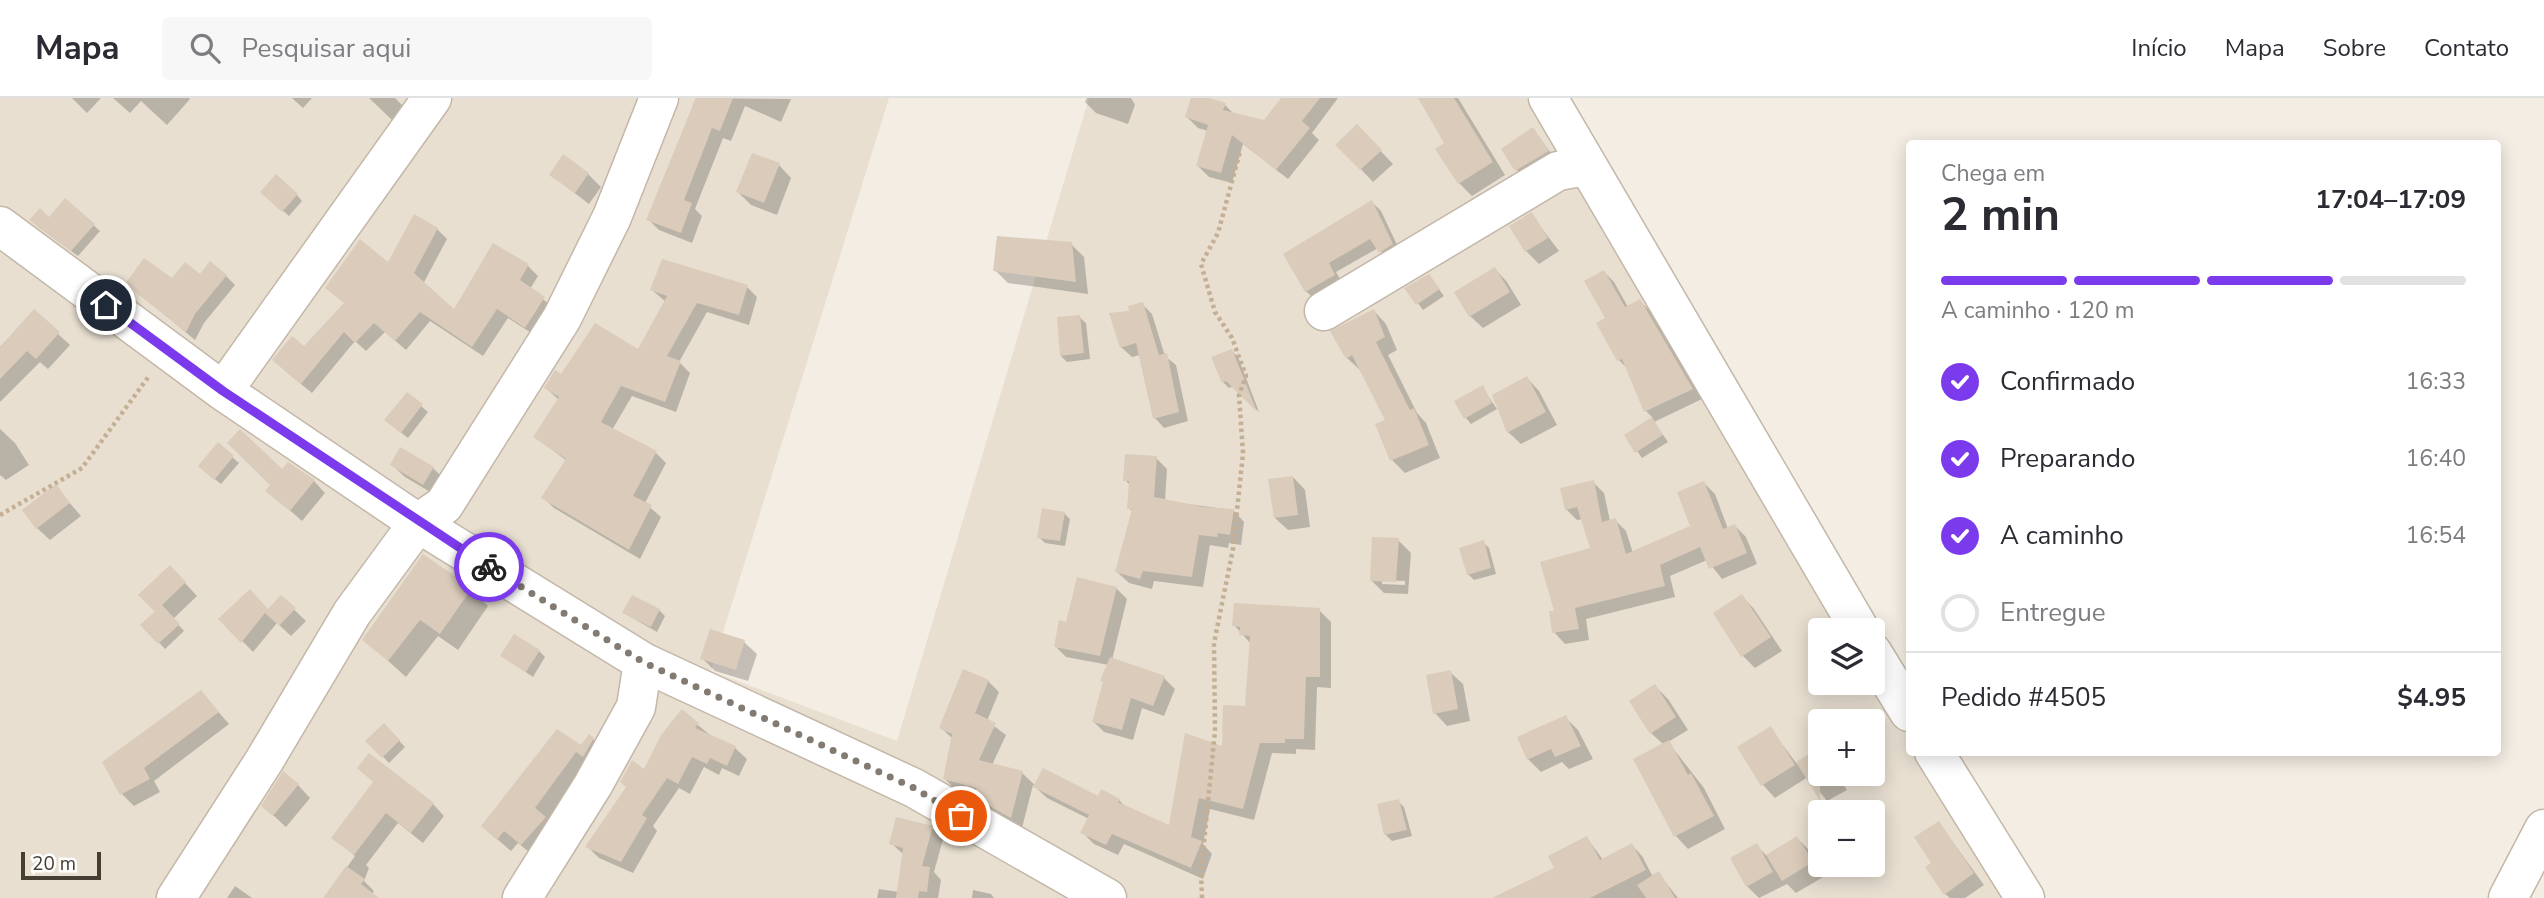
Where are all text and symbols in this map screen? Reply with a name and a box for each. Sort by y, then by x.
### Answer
search box [162,17,652,80]
text: Mapa [35,26,120,71]
icon: search [186,29,224,67]
text: Pesquisar aqui [242,31,411,66]
text: Início [2131,32,2187,64]
text: Mapa [2225,32,2285,64]
text: Sobre [2323,32,2386,64]
text: Contato [2424,32,2509,64]
text: Chega em [1941,158,2045,189]
text: 17:04–17:09 [2315,182,2466,217]
text: 2 min [1941,183,2060,246]
pin [76,275,136,335]
icon: home [87,286,125,324]
text: A caminho · 120 m [1941,295,2134,326]
icon: check [1941,363,1979,401]
text: Confirmado [2000,364,2135,399]
text: 16:33 [2406,366,2466,397]
icon: check [1941,440,1979,478]
text: Preparando [2000,441,2135,476]
text: 16:40 [2406,443,2466,474]
icon: check [1941,517,1979,555]
text: A caminho [2000,518,2124,553]
text: 16:54 [2406,520,2466,551]
courier [454,532,524,602]
icon: bike [470,548,508,586]
text: Entregue [2000,595,2106,630]
map controls [1808,618,1885,877]
button: layers [1808,618,1885,695]
text: Pedido #4505 [1941,680,2106,715]
text: $4.95 [2397,680,2466,715]
button: + [1808,709,1885,786]
pin [931,786,991,846]
icon: bag [942,797,980,835]
button: − [1808,800,1885,877]
scale bar [21,849,102,881]
text: 20 m [32,851,76,877]

